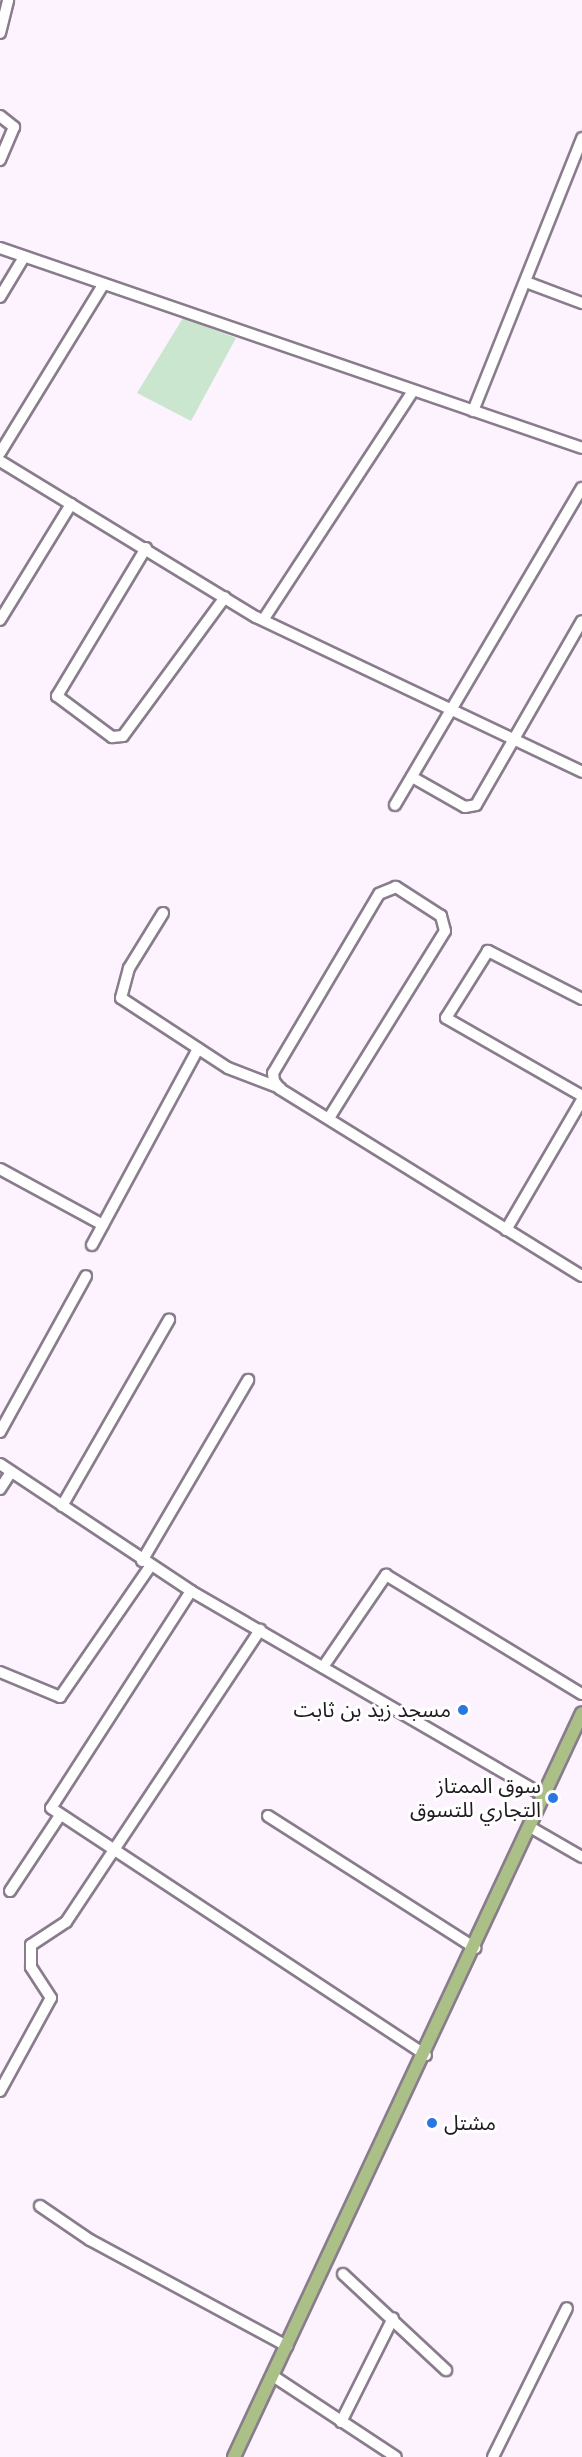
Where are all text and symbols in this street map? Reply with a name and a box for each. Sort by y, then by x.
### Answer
place label: مسجد زيد بن ثابت [294,1697,451,1723]
marker: مسجد زيد بن ثابت [456,1703,470,1717]
place label: سوق الممتاز التجاري للتسوق [410,1773,541,1823]
marker: سوق الممتاز التجاري للتسوق [546,1791,560,1805]
place label: مشتل [444,2110,496,2136]
marker: مشتل [425,2116,439,2130]

